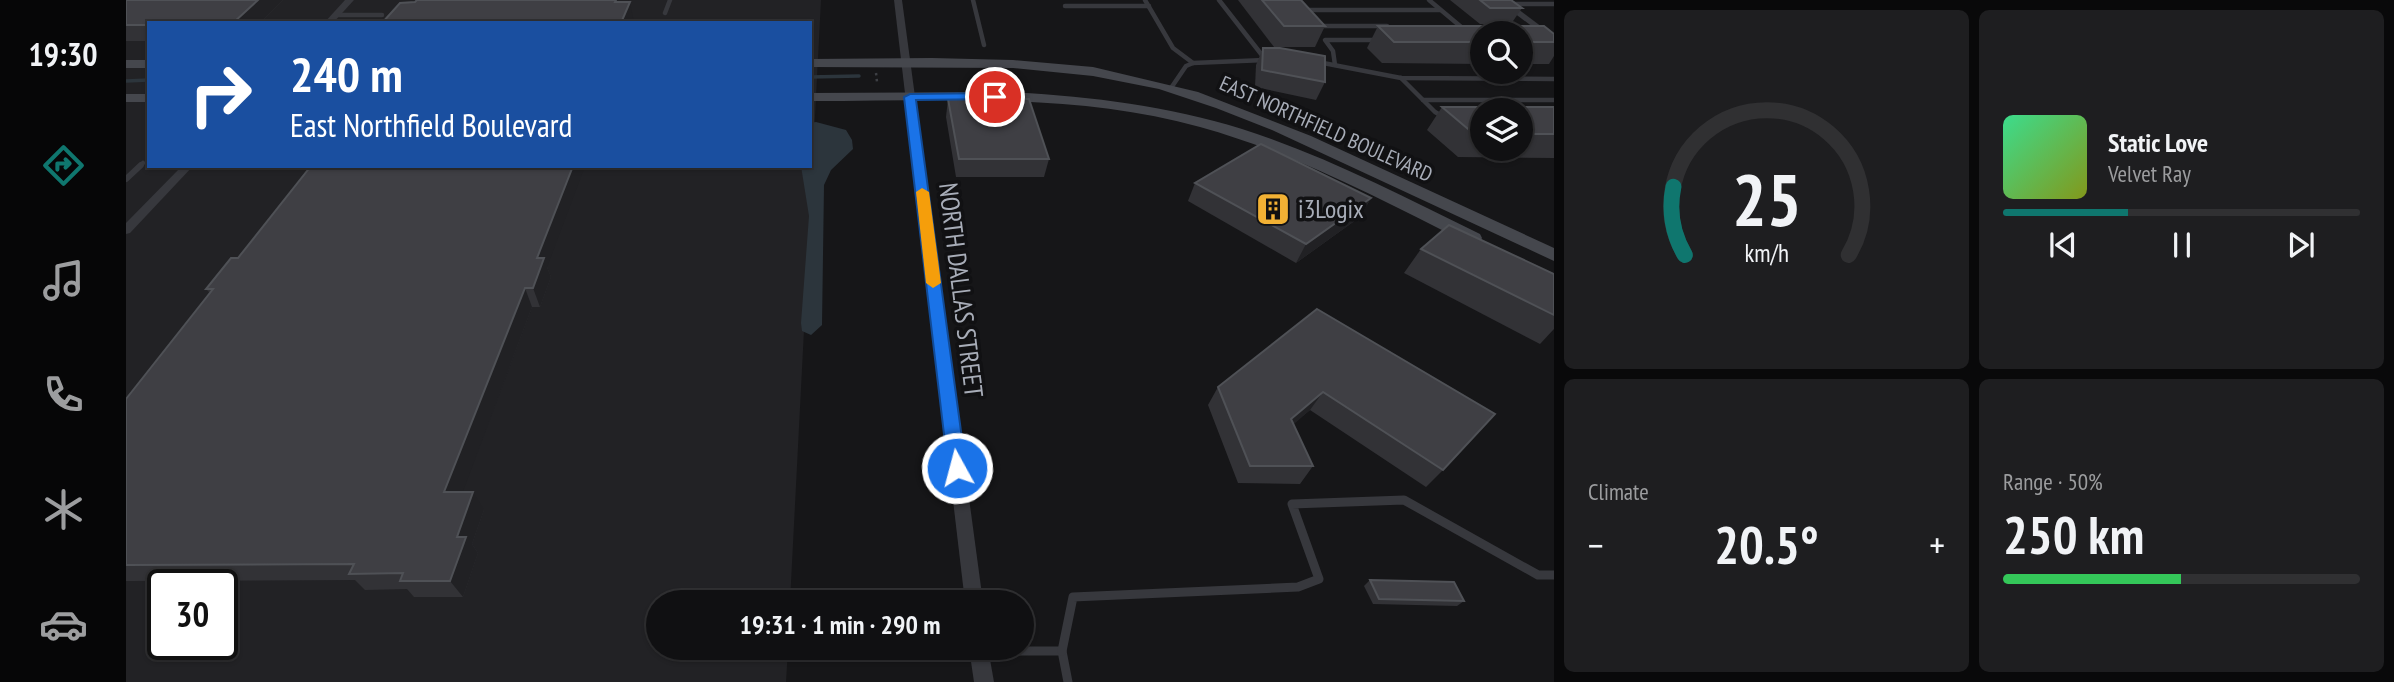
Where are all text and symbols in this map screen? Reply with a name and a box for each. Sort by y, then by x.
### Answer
map controls [1470,21,1533,161]
button: search [1470,21,1533,84]
text: 19:30 [28,33,98,75]
text: 240 m [290,42,403,106]
icon: right [175,49,266,140]
pin [965,67,1025,127]
street label: EAST NORTHFIELD BOULEVARD [1215,69,1437,188]
icon: arrive [976,78,1014,116]
button: layers [1470,98,1533,161]
text: East Northfield Boulevard [290,104,572,146]
text: Static Love [2108,126,2208,159]
icon: directions [39,141,88,190]
text: 25 [1732,152,1801,246]
text: Velvet Ray [2108,159,2191,188]
street label: NORTH DALLAS STREET [932,181,991,399]
building icon: i3Logix [1254,190,1292,228]
place label: i3Logix [1298,192,1364,225]
icon: previous [2044,226,2082,264]
icon: pause [2163,226,2201,264]
icon: next [2282,226,2320,264]
text: km/h [1744,237,1789,269]
icon: music [39,256,88,305]
icon: phone [39,370,88,419]
position arrow [920,431,994,505]
text: Range · 50% [2003,467,2103,496]
text: Climate [1588,477,1649,506]
icon: climate [39,485,88,534]
text: 250 km [2003,501,2144,568]
text: 20.5° [1714,511,1819,578]
text: − [1588,520,1604,569]
text: + [1929,520,1945,569]
speed limit sign: 30 [147,569,238,660]
icon: car [39,600,88,649]
text: 19:31 · 1 min · 290 m [740,608,940,641]

